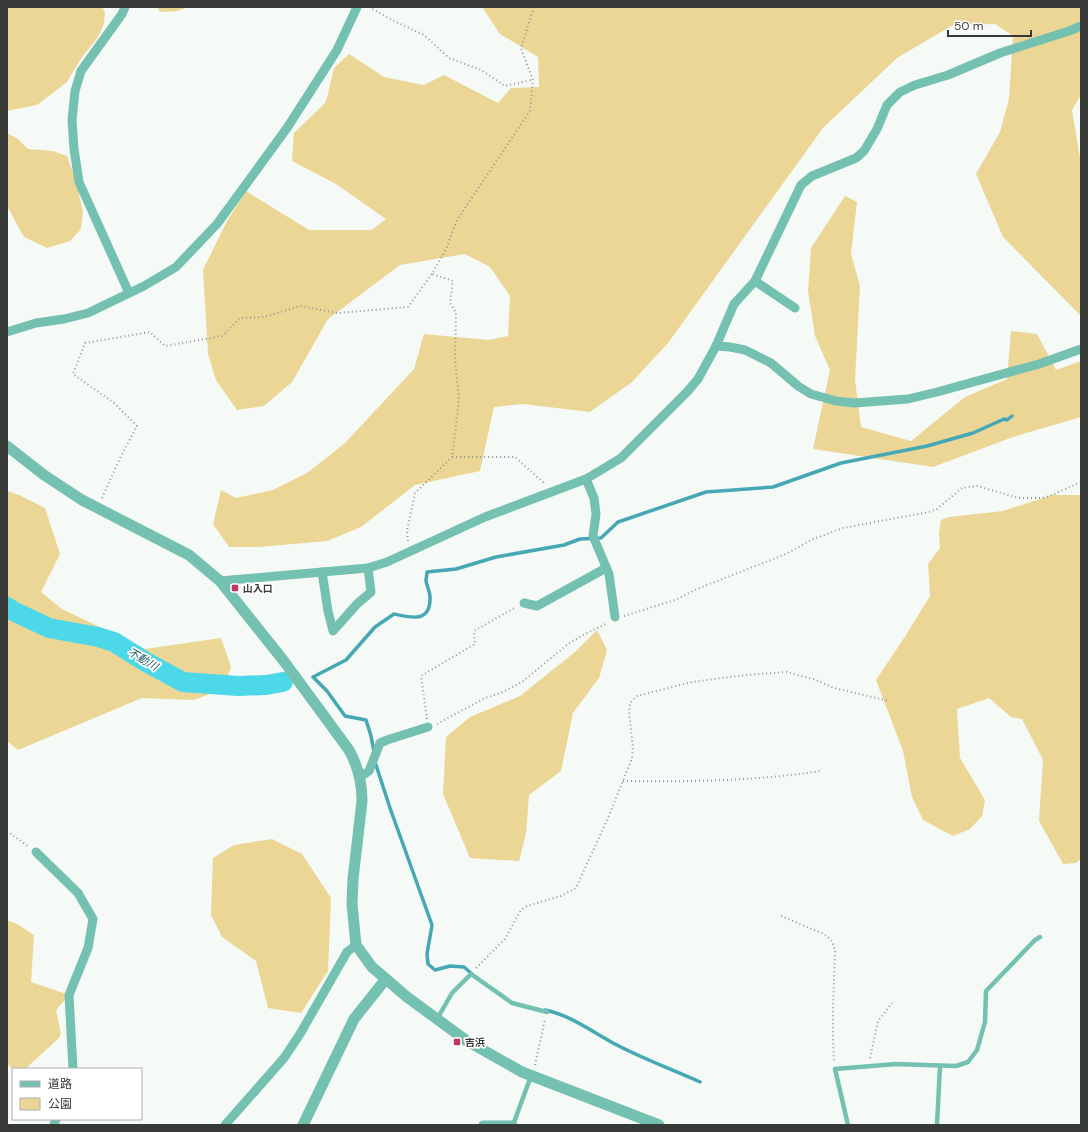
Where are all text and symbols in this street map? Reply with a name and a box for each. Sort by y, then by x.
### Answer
scale bar [948,12,1031,38]
text: 50 m [954,18,983,34]
place label: 山入口 [243,582,273,595]
marker: 山入口 [230,583,240,593]
water label: 不動川 [125,645,162,674]
place label: 吉浜 [465,1036,485,1049]
marker: 吉浜 [452,1037,462,1047]
legend [12,1068,142,1120]
text: 道路 [48,1076,72,1092]
text: 公園 [48,1096,72,1112]

